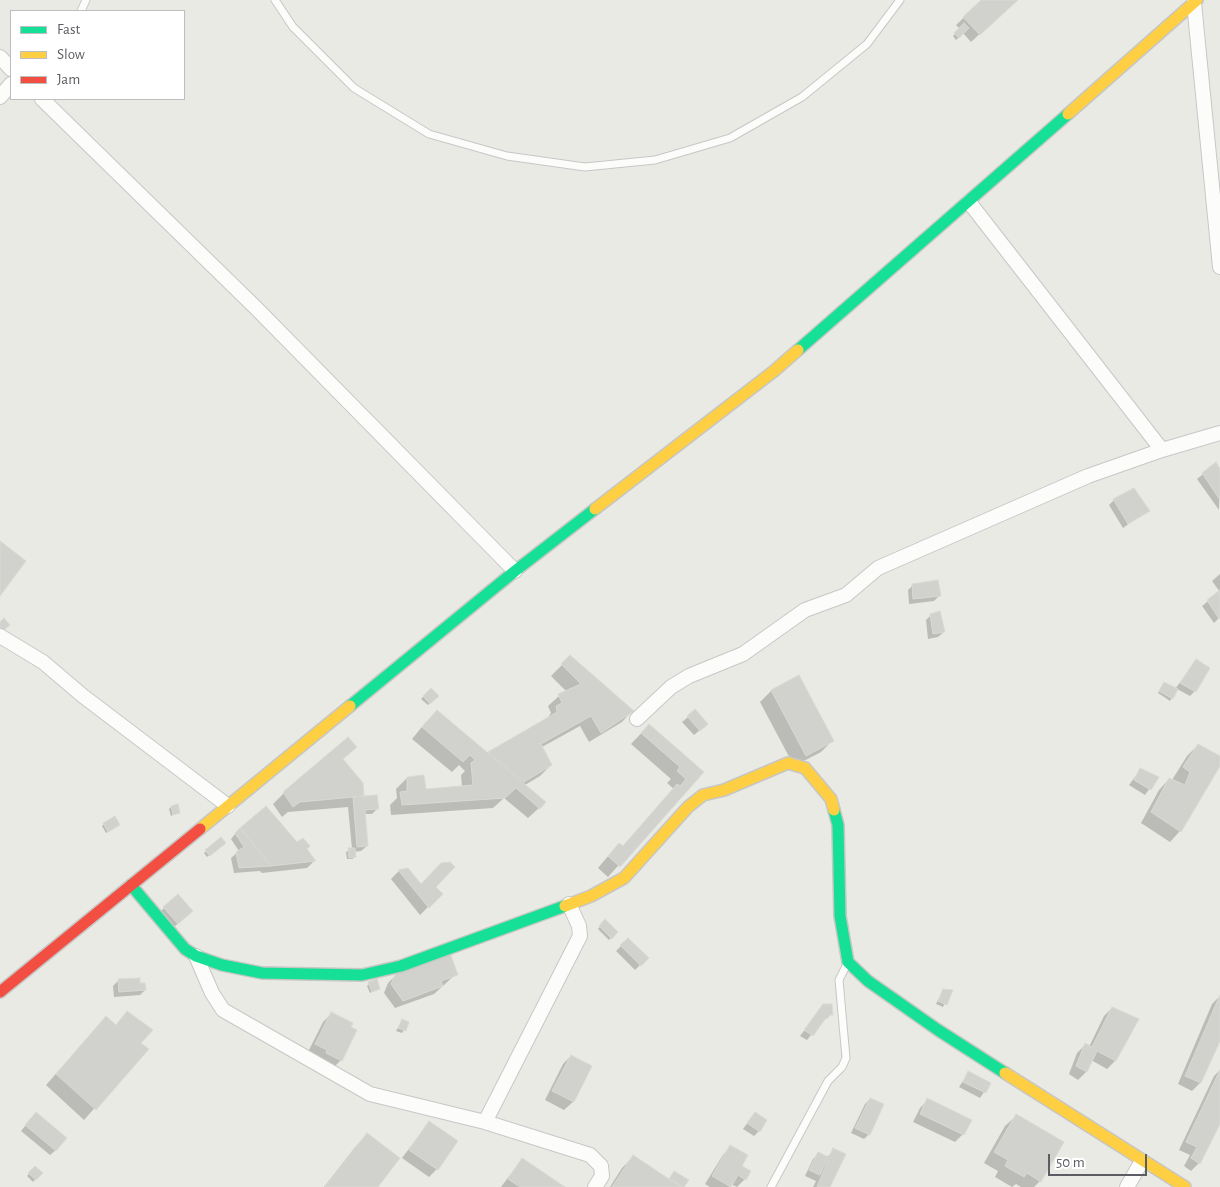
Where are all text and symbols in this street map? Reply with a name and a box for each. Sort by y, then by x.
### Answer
legend [10,10,185,100]
text: Fast [57,22,80,37]
text: Slow [57,47,85,62]
text: Jam [57,72,80,87]
scale bar [1050,1144,1149,1176]
text: 50 m [1056,1155,1085,1170]

